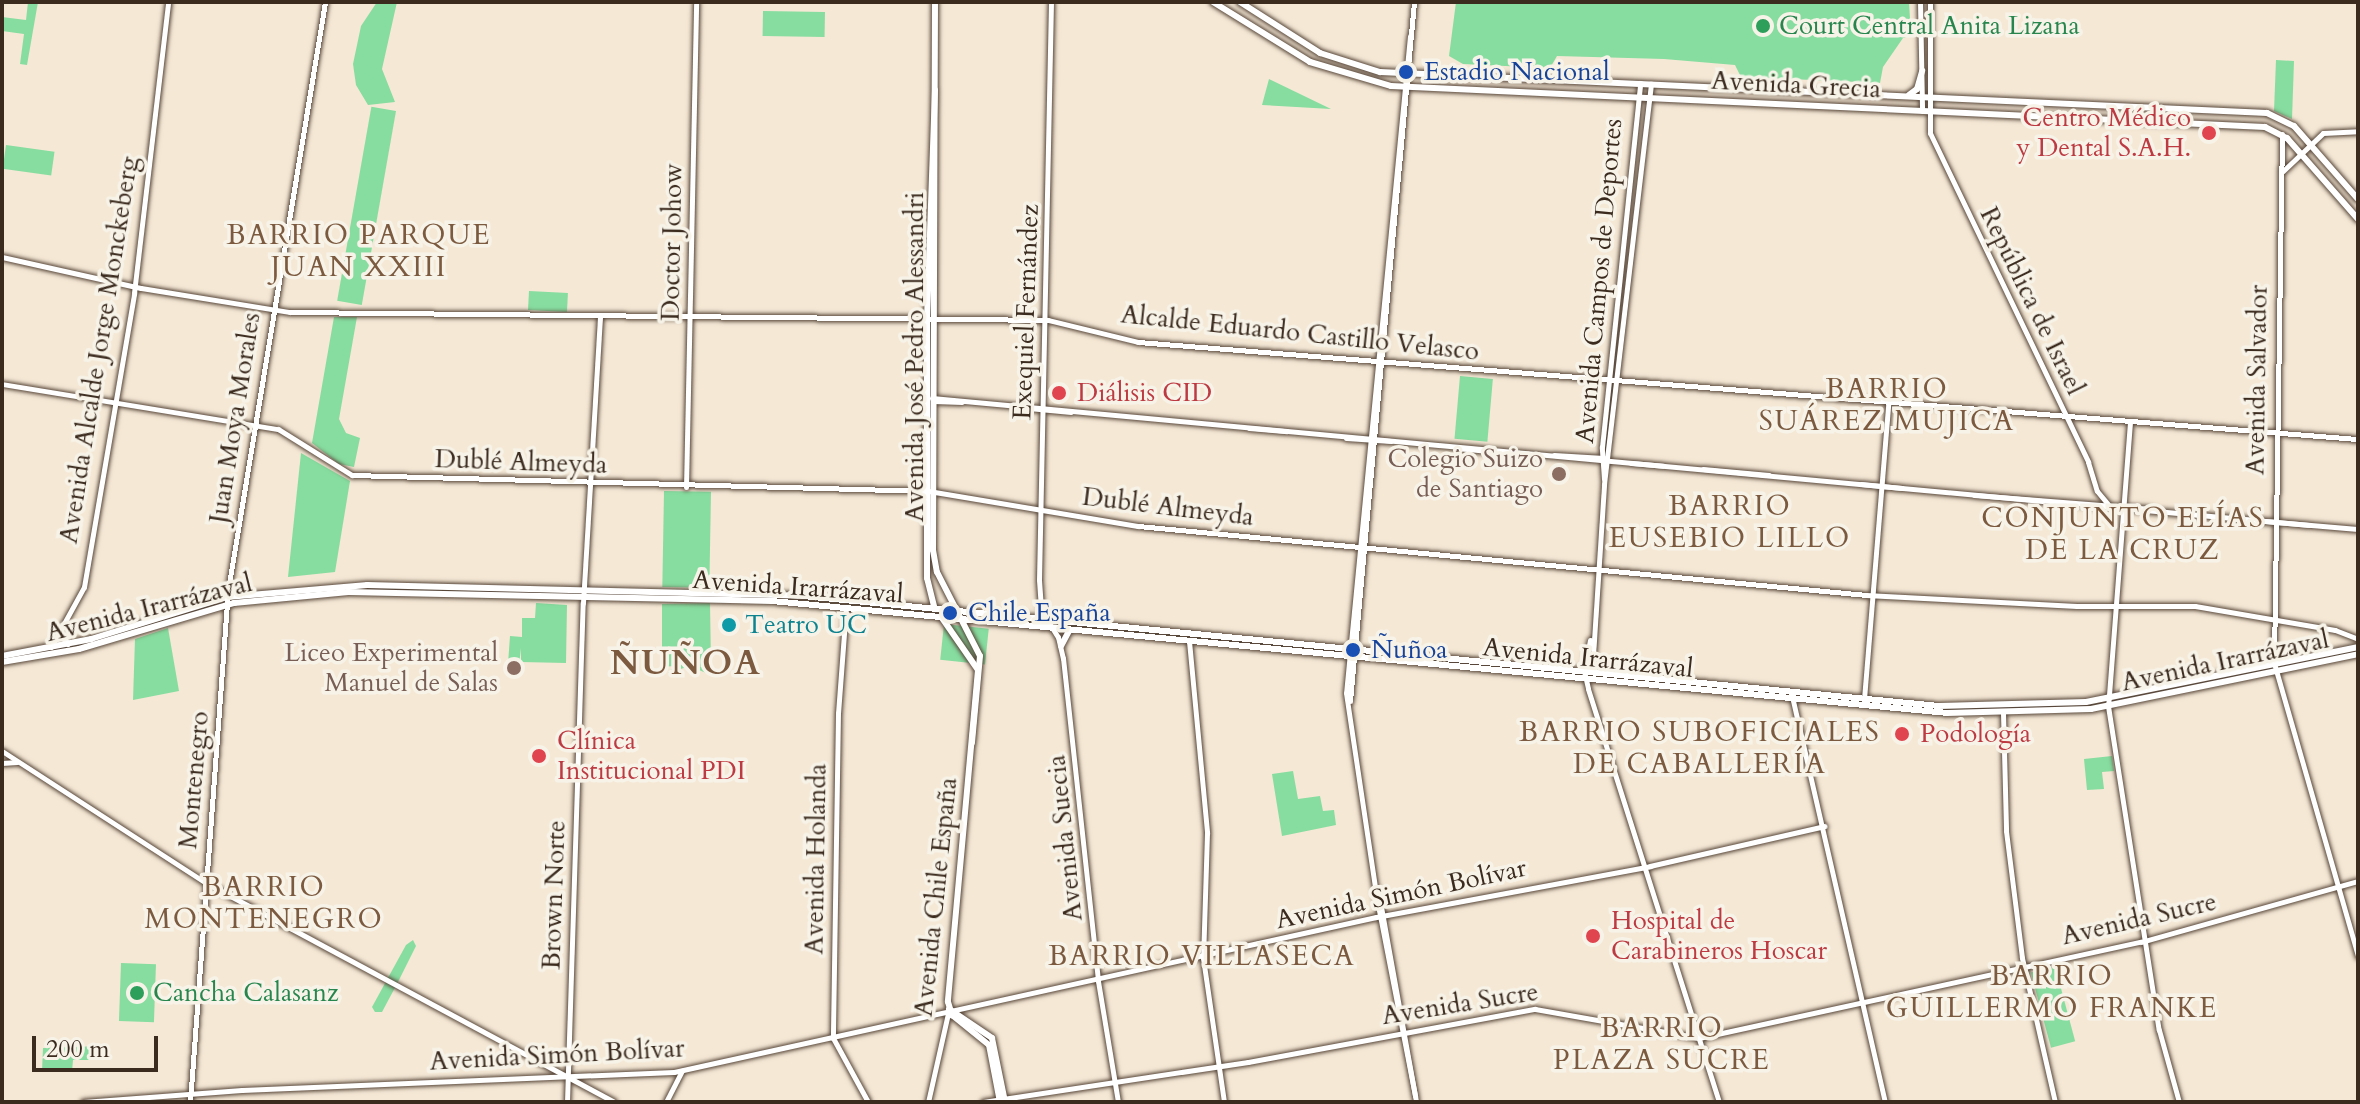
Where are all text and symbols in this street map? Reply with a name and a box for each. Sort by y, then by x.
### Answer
place label: Court Central Anita Lizana [1779,10,2080,42]
marker: Court Central Anita Lizana [1754,17,1772,35]
place label: Estadio Nacional [1424,56,1610,88]
marker: Estadio Nacional [1395,61,1417,83]
street label: Avenida Grecia [1710,65,1882,105]
place label: Centro Médico y Dental S.A.H. [2016,102,2191,164]
street label: Avenida Campos de Deportes [1569,117,1629,445]
marker: Centro Médico y Dental S.A.H. [2198,122,2220,144]
street label: Avenida Alcalde Jorge Monckeberg [53,154,145,546]
street label: Doctor Johow [655,163,689,321]
street label: Avenida José Pedro Alessandri [899,192,931,522]
street label: República de Israel [1973,202,2091,400]
street label: Exequiel Fernández [1007,204,1045,420]
district label: BARRIO PARQUE JUAN XXIII [226,218,492,284]
street label: Avenida Salvador [2240,285,2274,475]
street label: Alcalde Eduardo Castillo Velasco [1119,299,1481,367]
street label: Juan Moya Morales [203,310,267,526]
district label: BARRIO SUÁREZ MUJICA [1759,372,2015,438]
place label: Diálisis CID [1077,377,1212,409]
marker: Diálisis CID [1048,382,1070,404]
street label: Dublé Almeyda [434,443,608,481]
place label: Colegio Suizo de Santiago [1387,443,1543,504]
marker: Colegio Suizo de Santiago [1550,465,1568,483]
street label: Dublé Almeyda [1081,481,1255,533]
district label: BARRIO EUSEBIO LILLO [1609,489,1851,555]
district label: CONJUNTO ELÍAS DE LA CRUZ [1981,501,2265,567]
street label: Avenida Irarrázaval [692,564,904,610]
street label: Avenida Irarrázaval [43,567,255,649]
place label: Chile España [968,597,1111,629]
marker: Chile España [939,602,961,624]
place label: Teatro UC [745,609,867,641]
marker: Teatro UC [720,616,738,634]
street label: Avenida Irarrázaval [2118,624,2332,698]
street label: Avenida Irarrázaval [1481,631,1695,685]
place label: Ñuñoa [1371,634,1448,666]
place label: Liceo Experimental Manuel de Salas [284,637,498,698]
marker: Ñuñoa [1342,639,1364,661]
district label: ÑUÑOA [610,644,762,684]
marker: Liceo Experimental Manuel de Salas [505,659,523,677]
street label: Montenegro [172,710,216,850]
district label: BARRIO SUBOFICIALES DE CABALLERÍA [1519,715,1881,781]
place label: Podología [1920,718,2031,750]
marker: Podología [1891,723,1913,745]
place label: Clínica Institucional PDI [557,725,746,786]
marker: Clínica Institucional PDI [528,745,550,767]
street label: Avenida Suecia [1041,753,1089,923]
street label: Avenida Holanda [799,763,833,955]
street label: Avenida Chile España [908,776,964,1018]
street label: Brown Norte [536,820,572,970]
street label: Avenida Simón Bolívar [1273,852,1529,936]
district label: BARRIO MONTENEGRO [144,870,384,936]
street label: Avenida Sucre [2058,886,2220,952]
place label: Hospital de Carabineros Hoscar [1611,905,1827,966]
marker: Hospital de Carabineros Hoscar [1582,925,1604,947]
district label: BARRIO VILLASECA [1048,939,1356,973]
district label: BARRIO GUILLERMO FRANKE [1886,959,2218,1025]
street label: Avenida Sucre [1380,976,1540,1032]
place label: Cancha Calasanz [153,977,339,1009]
marker: Cancha Calasanz [128,984,146,1002]
district label: BARRIO PLAZA SUCRE [1553,1011,1771,1077]
scale bar [36,1020,162,1070]
text: 200 m [46,1033,110,1066]
street label: Avenida Simón Bolívar [429,1033,685,1077]

